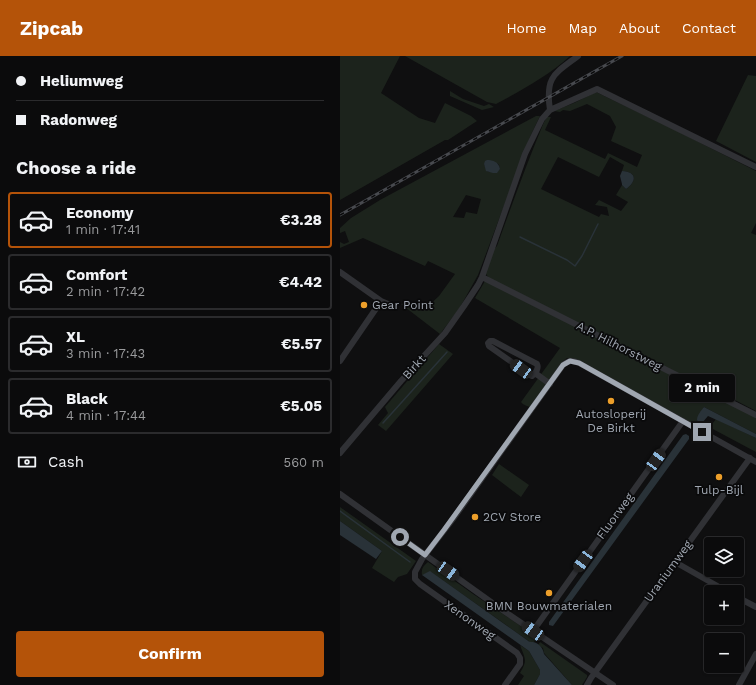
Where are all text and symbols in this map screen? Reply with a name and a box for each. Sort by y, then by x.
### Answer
text: Zipcab [20,17,83,40]
text: Home [506,20,546,36]
text: Map [568,20,597,36]
text: About [619,20,660,36]
text: Contact [682,20,736,36]
text: Heliumweg [40,72,123,90]
text: Radonweg [40,111,117,129]
text: Choose a ride [16,157,136,178]
icon: car [18,202,54,238]
text: Economy [66,204,133,222]
text: €3.28 [280,211,322,229]
text: 1 min · 17:41 [66,222,140,237]
icon: car [18,264,54,300]
text: Comfort [66,266,127,284]
text: €4.42 [279,273,322,291]
text: 2 min · 17:42 [66,284,145,299]
place label: Gear Point [372,298,433,312]
marker: Gear Point [359,300,369,310]
street label: A.P. Hilhorstweg [574,318,665,374]
icon: car [18,326,54,362]
text: XL [66,328,85,346]
text: €5.57 [281,335,322,353]
text: 3 min · 17:43 [66,346,145,361]
street label: Birkt [400,352,428,382]
car [508,357,534,381]
callout: 2 min [669,374,735,402]
text: 2 min [684,380,720,395]
icon: car [18,388,54,424]
text: Black [66,390,108,408]
marker: Autosloperij De Birkt [606,396,616,406]
text: €5.05 [280,397,322,415]
place label: Autosloperij De Birkt [576,407,646,435]
text: 4 min · 17:44 [66,408,146,423]
route end [693,423,711,441]
car [644,447,668,473]
icon: cash [16,451,38,473]
text: Cash [48,453,84,471]
text: 560 m [284,455,324,470]
marker: Tulp-Bijl [714,472,724,482]
place label: Tulp-Bijl [694,483,744,497]
street label: Fluorweg [594,490,637,542]
place label: 2CV Store [483,510,541,524]
marker: 2CV Store [470,512,480,522]
route start [391,528,409,546]
street label: Uraniumweg [641,537,695,604]
map controls [704,537,744,673]
button: layers [704,537,744,577]
car [571,548,595,574]
car [435,559,461,583]
button: + [704,585,744,625]
marker: BMN Bouwmaterialen [544,588,554,598]
street label: Xenonweg [442,597,499,643]
place label: BMN Bouwmaterialen [486,599,612,613]
car [520,619,546,643]
button: Confirm [16,631,324,677]
button: − [704,633,744,673]

